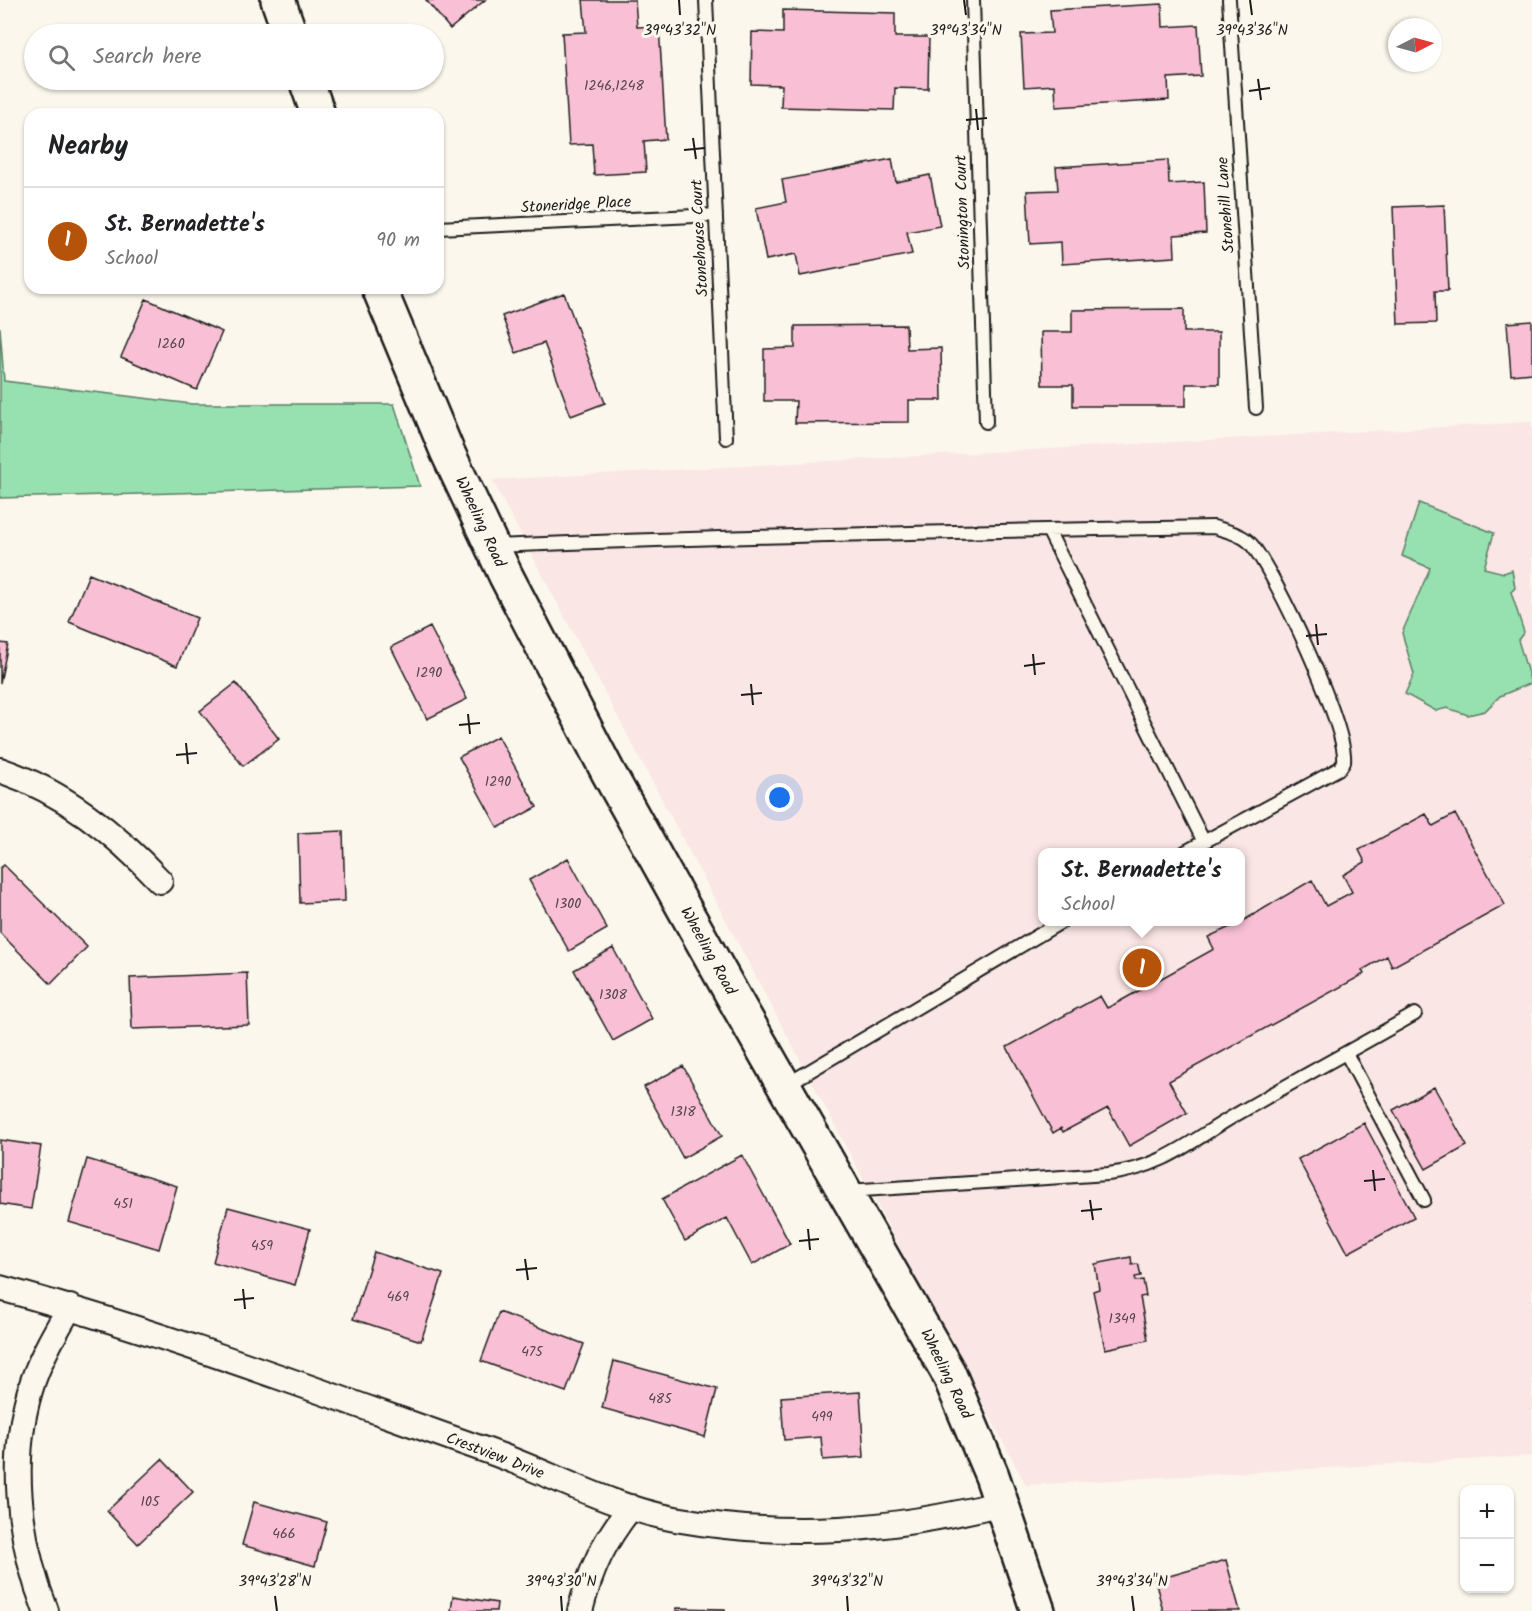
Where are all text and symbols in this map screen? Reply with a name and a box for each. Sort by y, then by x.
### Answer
north arrow [1388,18,1442,72]
text: 39°43'32"N [644,19,716,43]
text: 39°43'34"N [930,19,1002,43]
text: 39°43'36"N [1216,19,1288,43]
search box [24,24,444,90]
text: Search here [93,40,201,75]
icon: search [45,41,78,74]
house number: 1246,1248 [584,75,645,97]
text: Nearby [48,126,128,168]
street label: Stonington Court [948,153,977,270]
street label: Stonehill Lane [1210,156,1242,254]
street label: Stonehouse Court [684,178,716,297]
street label: Stoneridge Place [520,190,632,220]
text: St. Bernadette's [105,208,265,243]
text: 1 [64,225,71,257]
text: 90 m [376,225,420,257]
text: School [105,243,158,275]
house number: 1260 [157,333,185,355]
street label: Wheeling Road [448,472,512,573]
house number: 1290 [416,662,442,684]
house number: 1290 [485,771,511,793]
your location [765,783,794,812]
popup [1038,848,1245,926]
text: St. Bernadette's [1062,854,1221,889]
text: School [1062,889,1115,921]
house number: 1300 [555,893,581,915]
street label: Wheeling Road [673,902,743,1001]
pin: 1 [1122,946,1162,990]
house number: 1308 [599,984,627,1006]
house number: 1318 [670,1101,696,1123]
house number: 451 [113,1193,133,1215]
house number: 459 [251,1235,273,1257]
house number: 469 [387,1286,409,1308]
house number: 1349 [1109,1308,1136,1330]
street label: Wheeling Road [913,1325,979,1424]
house number: 475 [521,1341,544,1363]
house number: 485 [648,1388,673,1410]
house number: 499 [811,1406,833,1428]
street label: Crestview Drive [442,1426,548,1486]
map controls [1460,1485,1514,1593]
button: + [1460,1485,1514,1539]
house number: 105 [141,1491,161,1513]
house number: 466 [272,1523,296,1545]
button: − [1460,1539,1514,1593]
text: 39°43'28"N [239,1570,311,1594]
text: 39°43'30"N [525,1570,597,1594]
text: 39°43'32"N [811,1570,883,1594]
text: 39°43'34"N [1096,1570,1168,1594]

